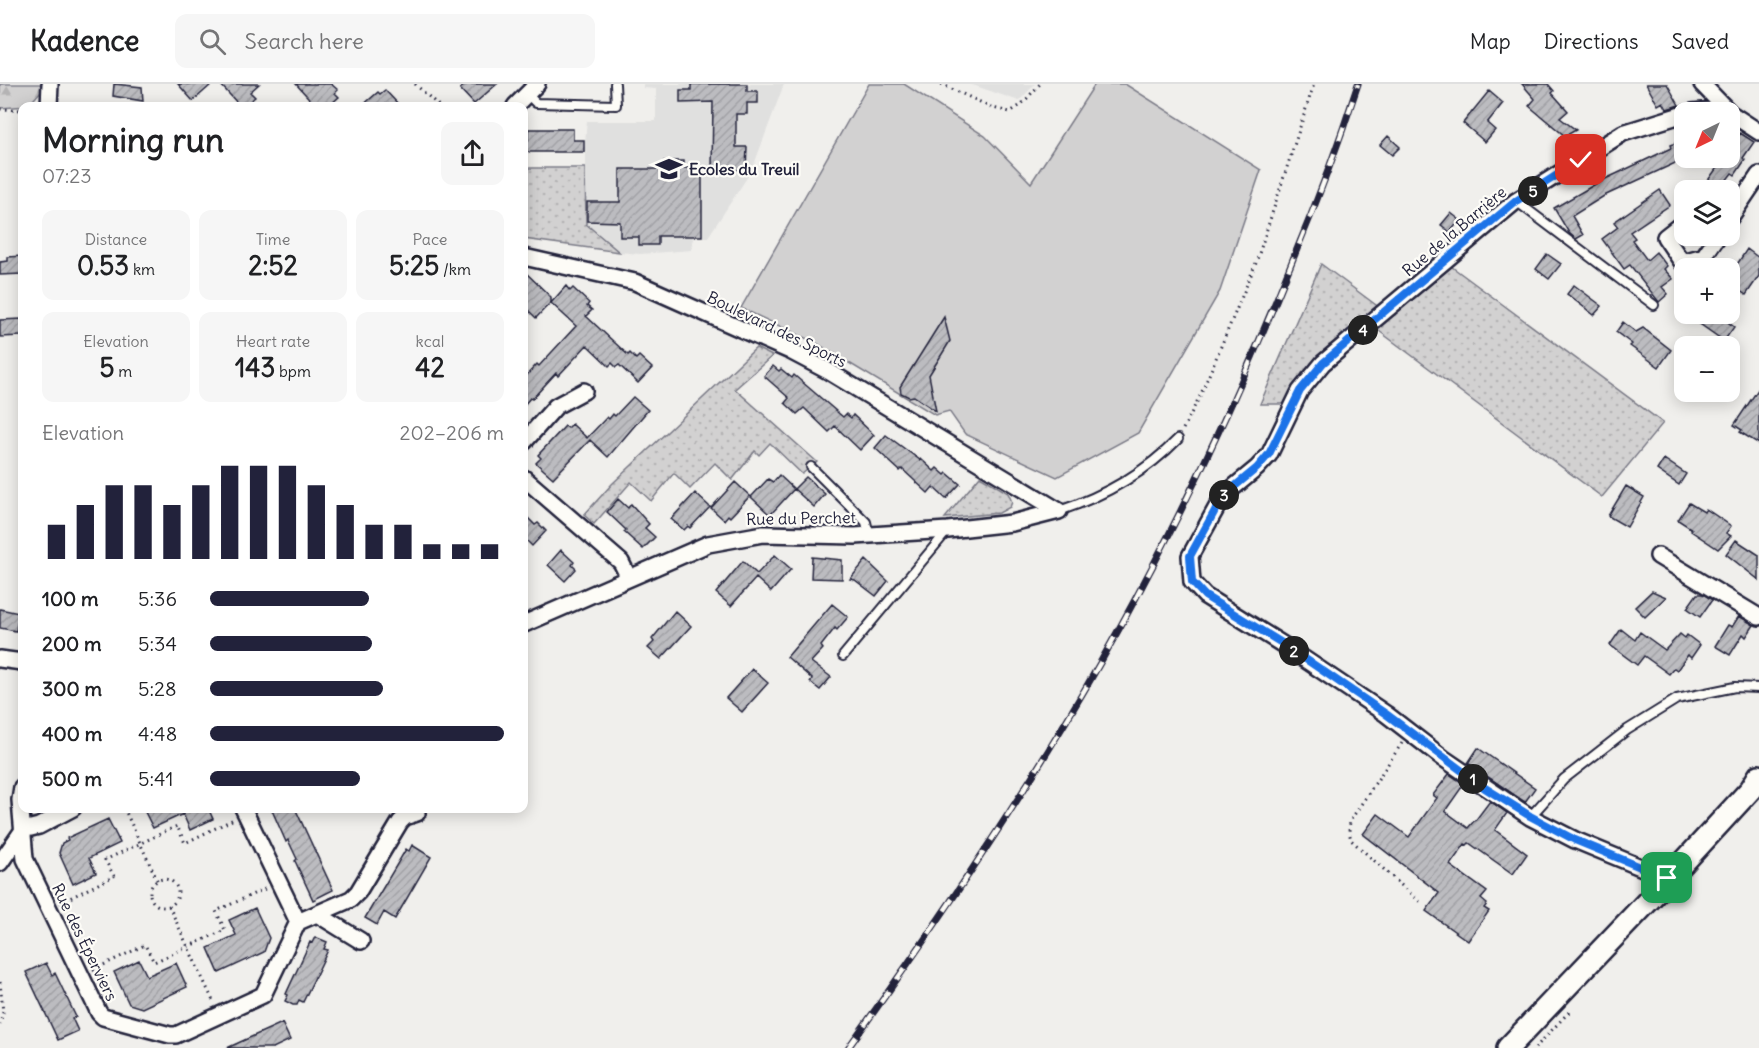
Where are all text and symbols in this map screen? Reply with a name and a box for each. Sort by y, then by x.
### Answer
search box [175,14,595,68]
text: Kadence [30,23,139,59]
icon: search [196,25,229,58]
text: Search here [244,27,364,55]
text: Map [1470,28,1511,55]
text: Directions [1544,28,1638,55]
text: Saved [1671,28,1729,55]
north arrow [1674,102,1740,168]
map controls [1674,102,1740,402]
text: Morning run [42,119,224,161]
button: share [441,122,504,185]
pin [1555,134,1606,185]
icon: check [1564,143,1597,176]
school or university icon: Ecoles du Treuil [654,154,684,184]
place label: Ecoles du Treuil [689,159,799,179]
text: 07:23 [42,163,92,188]
pin: 5 [1518,176,1548,206]
button: layers [1674,180,1740,246]
text: 5 [1528,181,1538,201]
street label: Rue de la Barrière [1398,182,1510,280]
text: Distance [85,229,147,249]
text: Time [256,229,290,249]
text: Pace [413,229,447,249]
text: 0.53 [77,249,129,282]
text: 2:52 [248,249,298,282]
text: 5:25 [389,249,439,282]
button: + [1674,258,1740,324]
text: km [129,259,155,279]
text: /km [439,259,471,279]
street label: Boulevard des Sports [704,287,850,371]
pin: 4 [1348,315,1378,345]
text: 4 [1358,320,1368,340]
text: Elevation [83,331,149,351]
text: Heart rate [236,331,310,351]
text: kcal [416,331,444,351]
button: − [1674,336,1740,402]
text: 5 [100,351,115,384]
text: 143 [235,351,275,384]
text: 42 [415,351,445,384]
text: m [115,361,132,381]
text: bpm [275,361,311,381]
text: Elevation [42,420,124,445]
text: 202–206 m [400,420,504,445]
pin: 3 [1209,480,1239,510]
text: 3 [1219,485,1229,505]
street label: Rue du Perchet [746,507,857,529]
text: 100 m [42,586,99,611]
text: 5:36 [138,586,177,611]
text: 200 m [42,631,102,656]
text: 5:34 [138,631,177,656]
pin: 2 [1279,636,1309,666]
text: 2 [1290,641,1298,661]
text: 300 m [42,676,102,701]
text: 5:28 [138,676,177,701]
text: 400 m [42,721,102,746]
text: 4:48 [138,721,177,746]
pin: 1 [1458,764,1488,794]
text: 500 m [42,766,102,791]
text: 5:41 [138,766,173,791]
text: 1 [1470,769,1476,789]
pin [1641,852,1692,903]
icon: arrive [1650,861,1683,894]
street label: Rue des Éperviers [48,880,122,1004]

